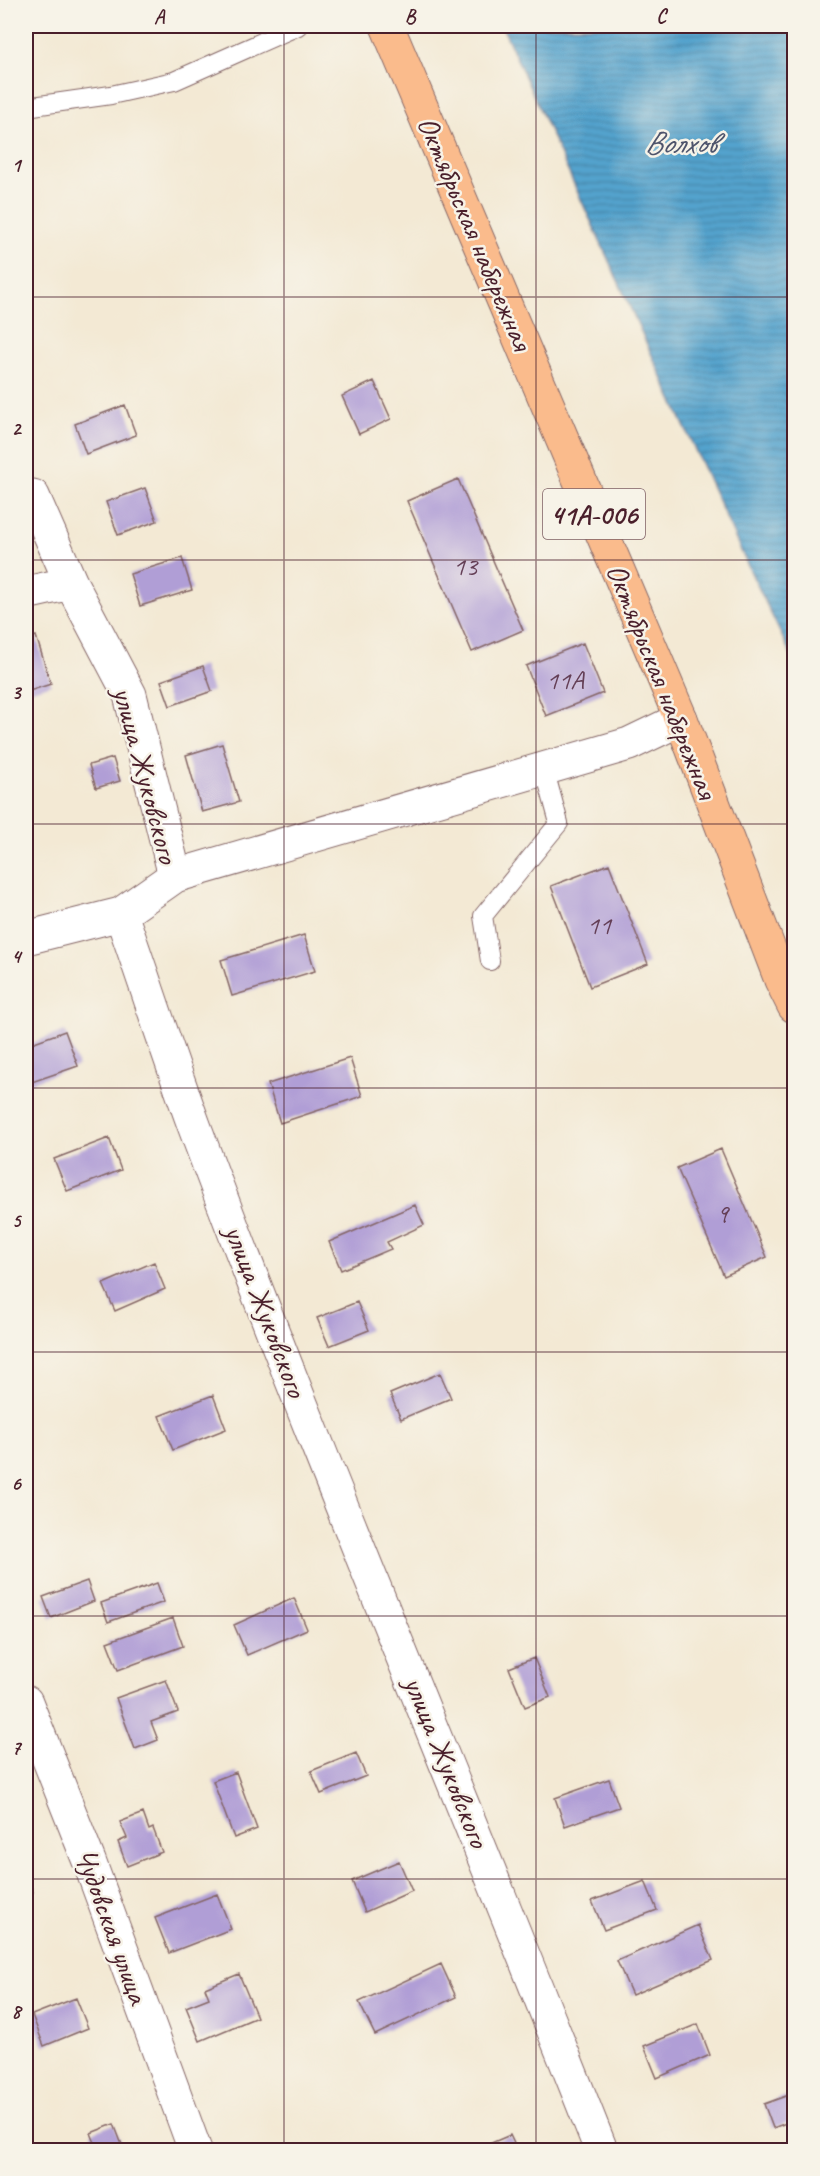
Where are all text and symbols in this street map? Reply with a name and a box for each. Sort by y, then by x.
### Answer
text: A [154,4,166,29]
text: B [405,4,417,29]
text: C [656,4,668,29]
street label: Октябрьская набережная [409,110,542,358]
water label: Волхов [644,122,726,163]
text: 1 [12,153,23,178]
text: 2 [12,416,23,441]
road number: 41А-006 [543,489,645,539]
house number: 13 [453,549,479,583]
street label: Октябрьская набережная [598,558,727,807]
house number: 11А [546,663,585,697]
text: 3 [12,680,23,705]
street label: улица Жуковского [104,681,188,869]
house number: 11 [587,908,613,942]
text: 4 [12,944,24,969]
house number: 9 [716,1196,730,1230]
text: 5 [12,1208,23,1233]
street label: улица Жуковского [215,1218,317,1404]
text: 6 [11,1471,22,1496]
street label: улица Жуковского [395,1669,499,1854]
text: 7 [12,1735,23,1760]
street label: Чудовская улица [66,1843,158,2011]
text: 8 [12,1999,24,2024]

